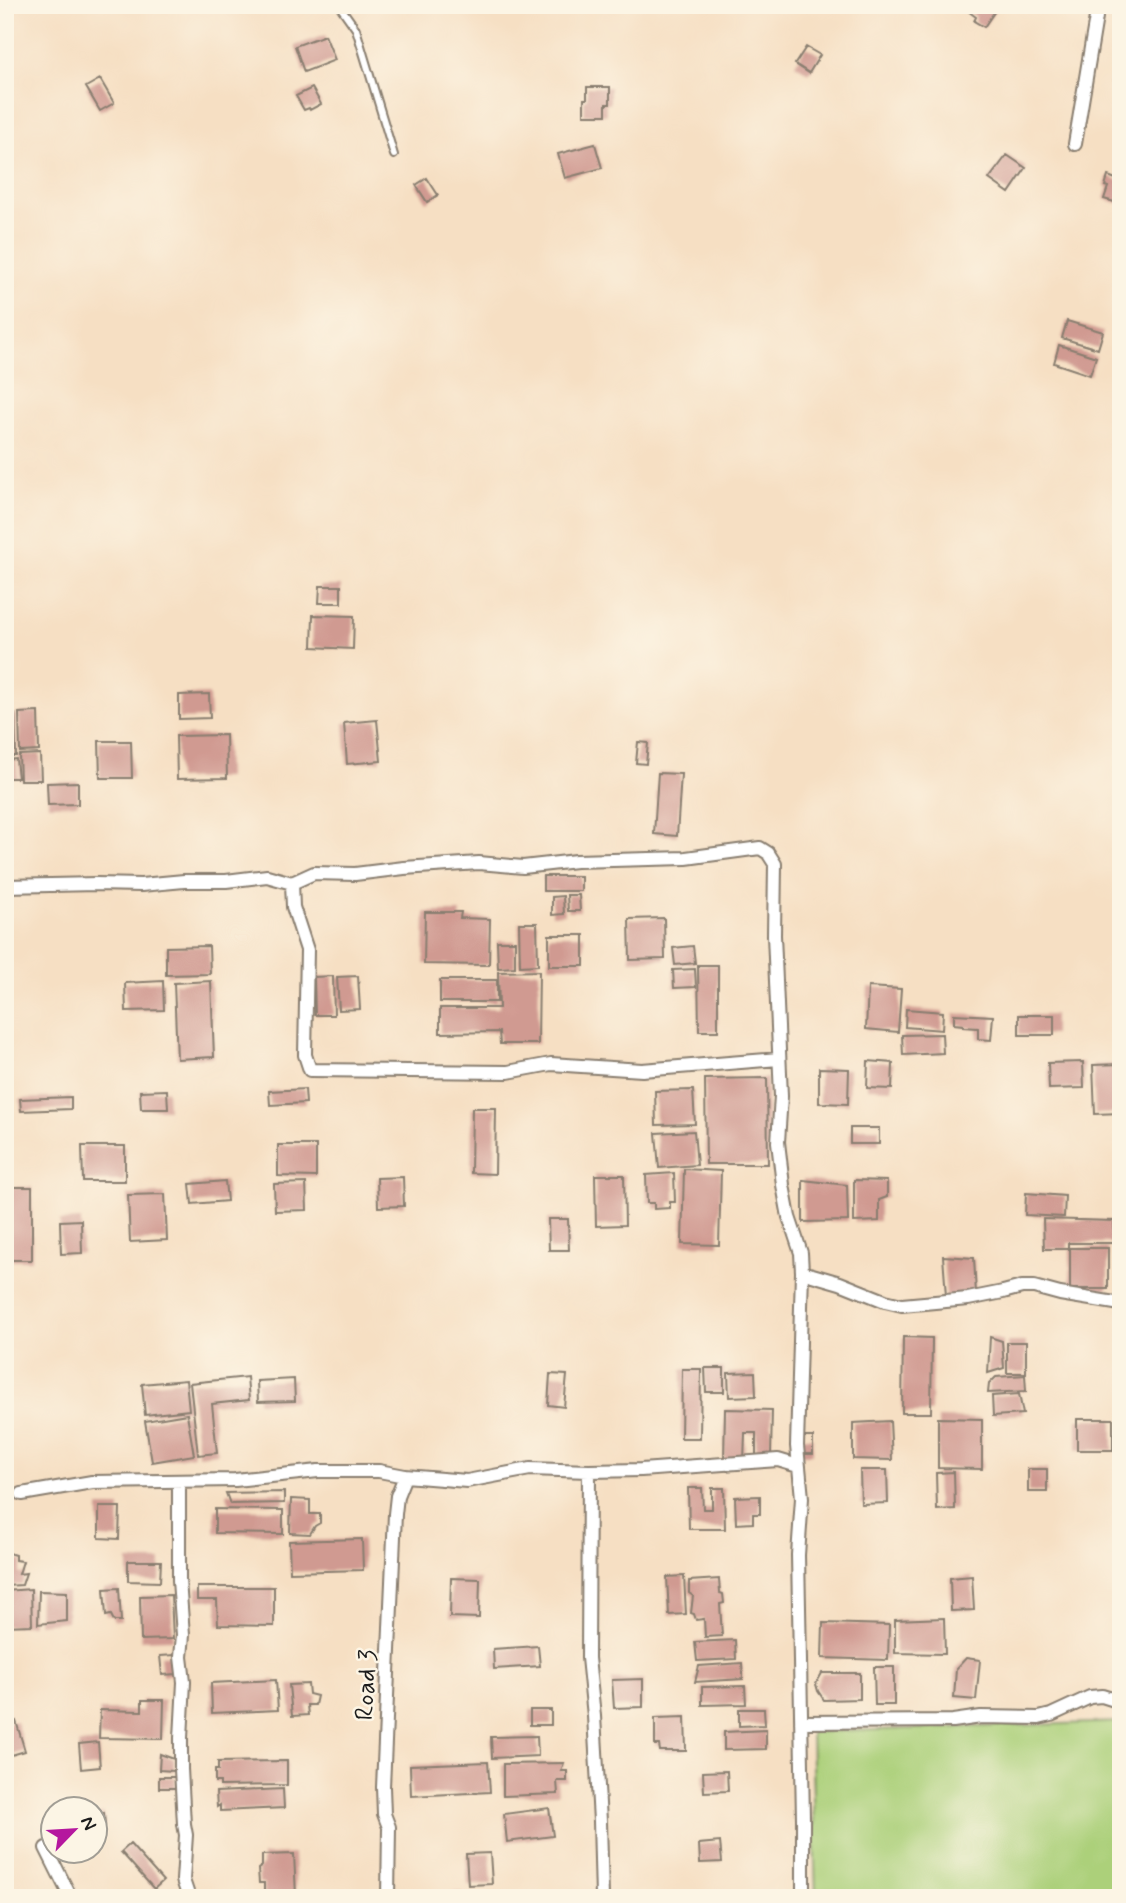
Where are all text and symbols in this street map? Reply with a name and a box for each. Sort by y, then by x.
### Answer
street label: Road 3 [348,1649,386,1721]
north arrow [38,1794,108,1864]
text: N [74,1812,102,1834]

